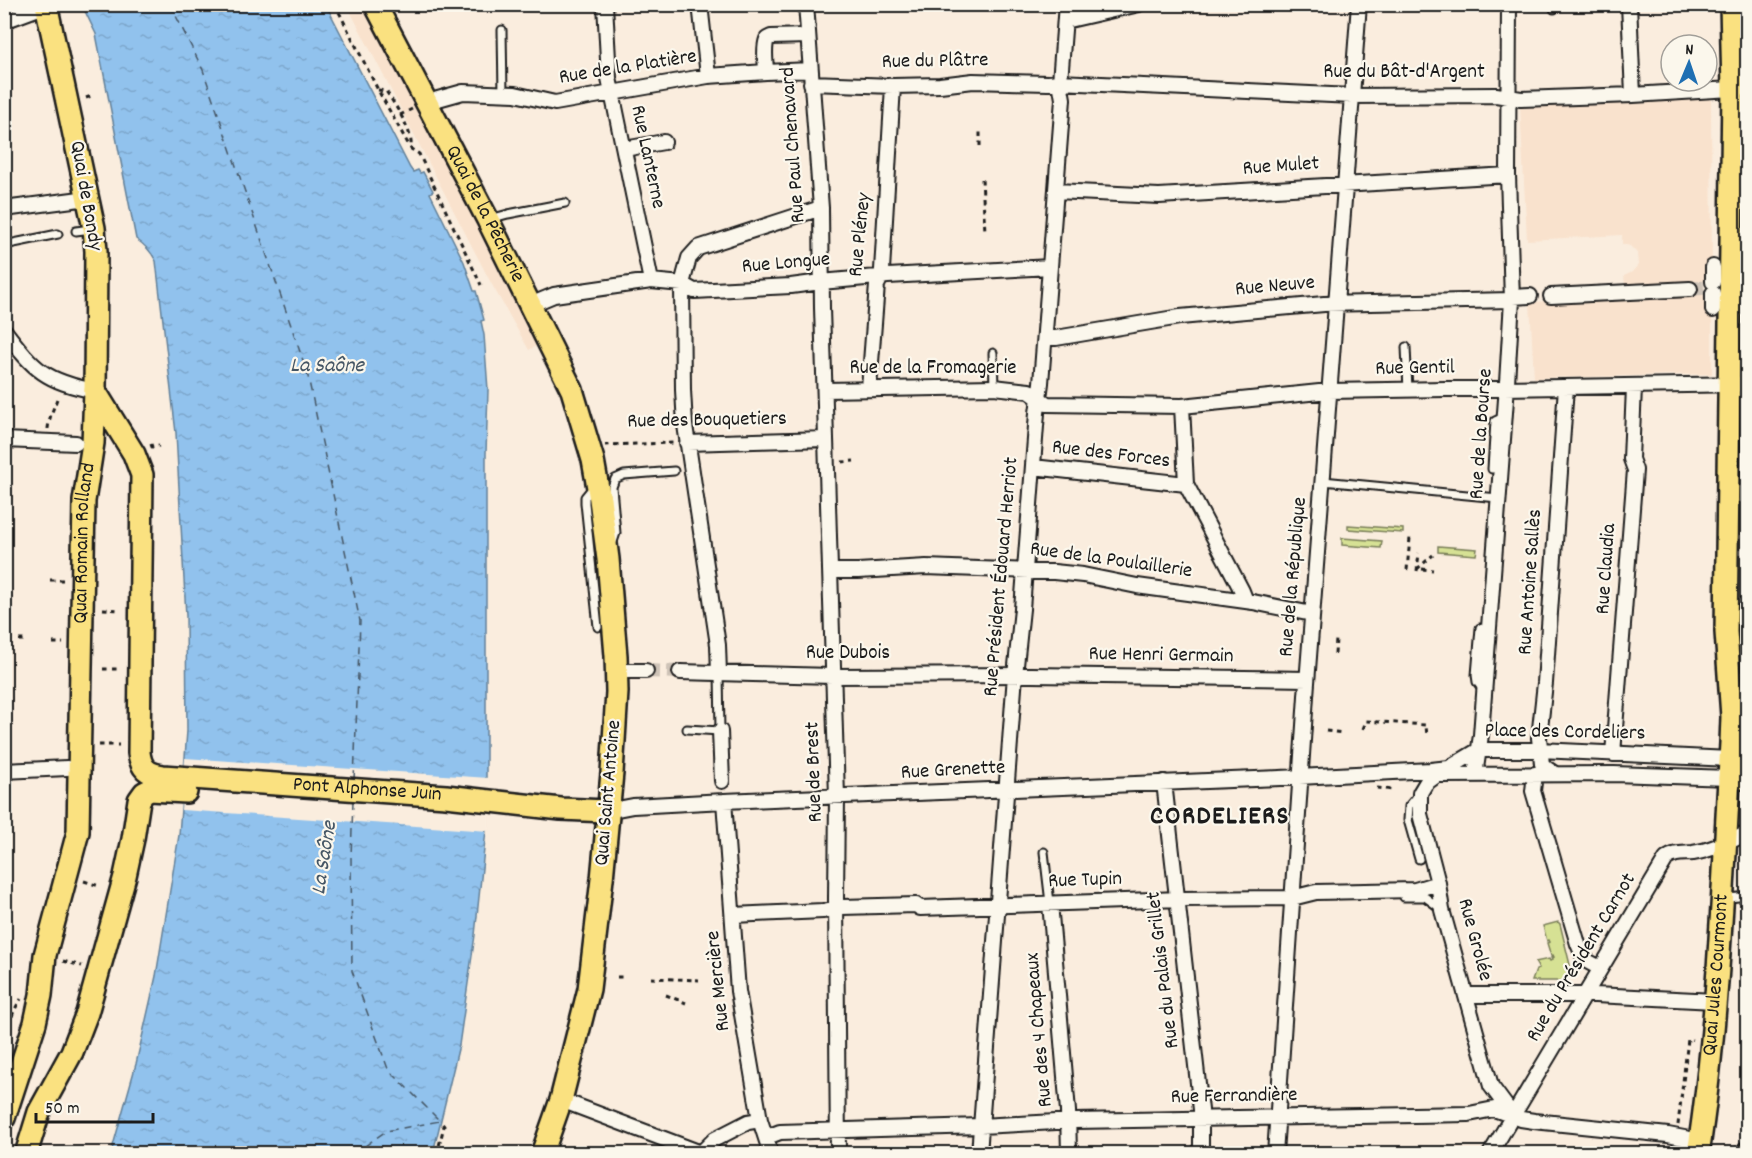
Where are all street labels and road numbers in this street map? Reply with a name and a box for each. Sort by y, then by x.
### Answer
street label: Rue de la Platière [557,42,699,94]
street label: Rue du Plâtre [881,46,989,78]
street label: Rue du Bât-d'Argent [1323,58,1485,88]
street label: Rue Paul Chenavard [774,66,814,224]
street label: Rue Lanterne [621,102,673,212]
street label: Quai de Bondy [61,139,109,254]
street label: Quai de la Pêcherie [437,140,532,288]
street label: Rue Mulet [1242,149,1321,185]
street label: Rue Pléney [842,191,880,279]
street label: Rue Longue [741,245,831,283]
street label: Rue Neuve [1234,269,1316,305]
street label: Rue Gentil [1375,353,1455,385]
street label: Rue de la Fromagerie [850,354,1016,384]
street label: Rue de la Bourse [1462,368,1502,500]
street label: Rue des Bouquetiers [627,405,787,437]
street label: Rue des Forces [1050,433,1172,477]
street label: Rue Président Édouard Herriot [977,456,1027,698]
street label: Quai Romain Rolland [67,461,105,624]
street label: Rue de la République [1272,496,1316,658]
street label: Rue Antoine Sallès [1511,508,1551,656]
street label: Rue Claudia [1589,521,1625,616]
street label: Rue de la Poulaillerie [1028,535,1194,587]
street label: Rue Dubois [806,639,890,669]
street label: Rue Henri Germain [1088,640,1234,672]
street label: Place des Cordeliers [1484,717,1646,749]
street label: Quai Saint Antoine [588,719,630,867]
street label: Rue de Brest [798,721,832,823]
street label: Rue Grenette [900,753,1006,789]
street label: Pont Alphonse Juin [292,770,443,811]
street label: Rue Tupin [1047,865,1123,897]
street label: Rue du Président Carnot [1520,868,1644,1048]
street label: Rue du Palais Grillet [1139,890,1189,1050]
street label: Quai Jules Courmont [1696,893,1738,1057]
street label: Rue Grolée [1449,895,1499,985]
street label: Rue Mercière [699,929,739,1033]
street label: Rue des 4 Chapeaux [1018,951,1062,1109]
street label: Rue Ferrandière [1170,1081,1298,1113]

